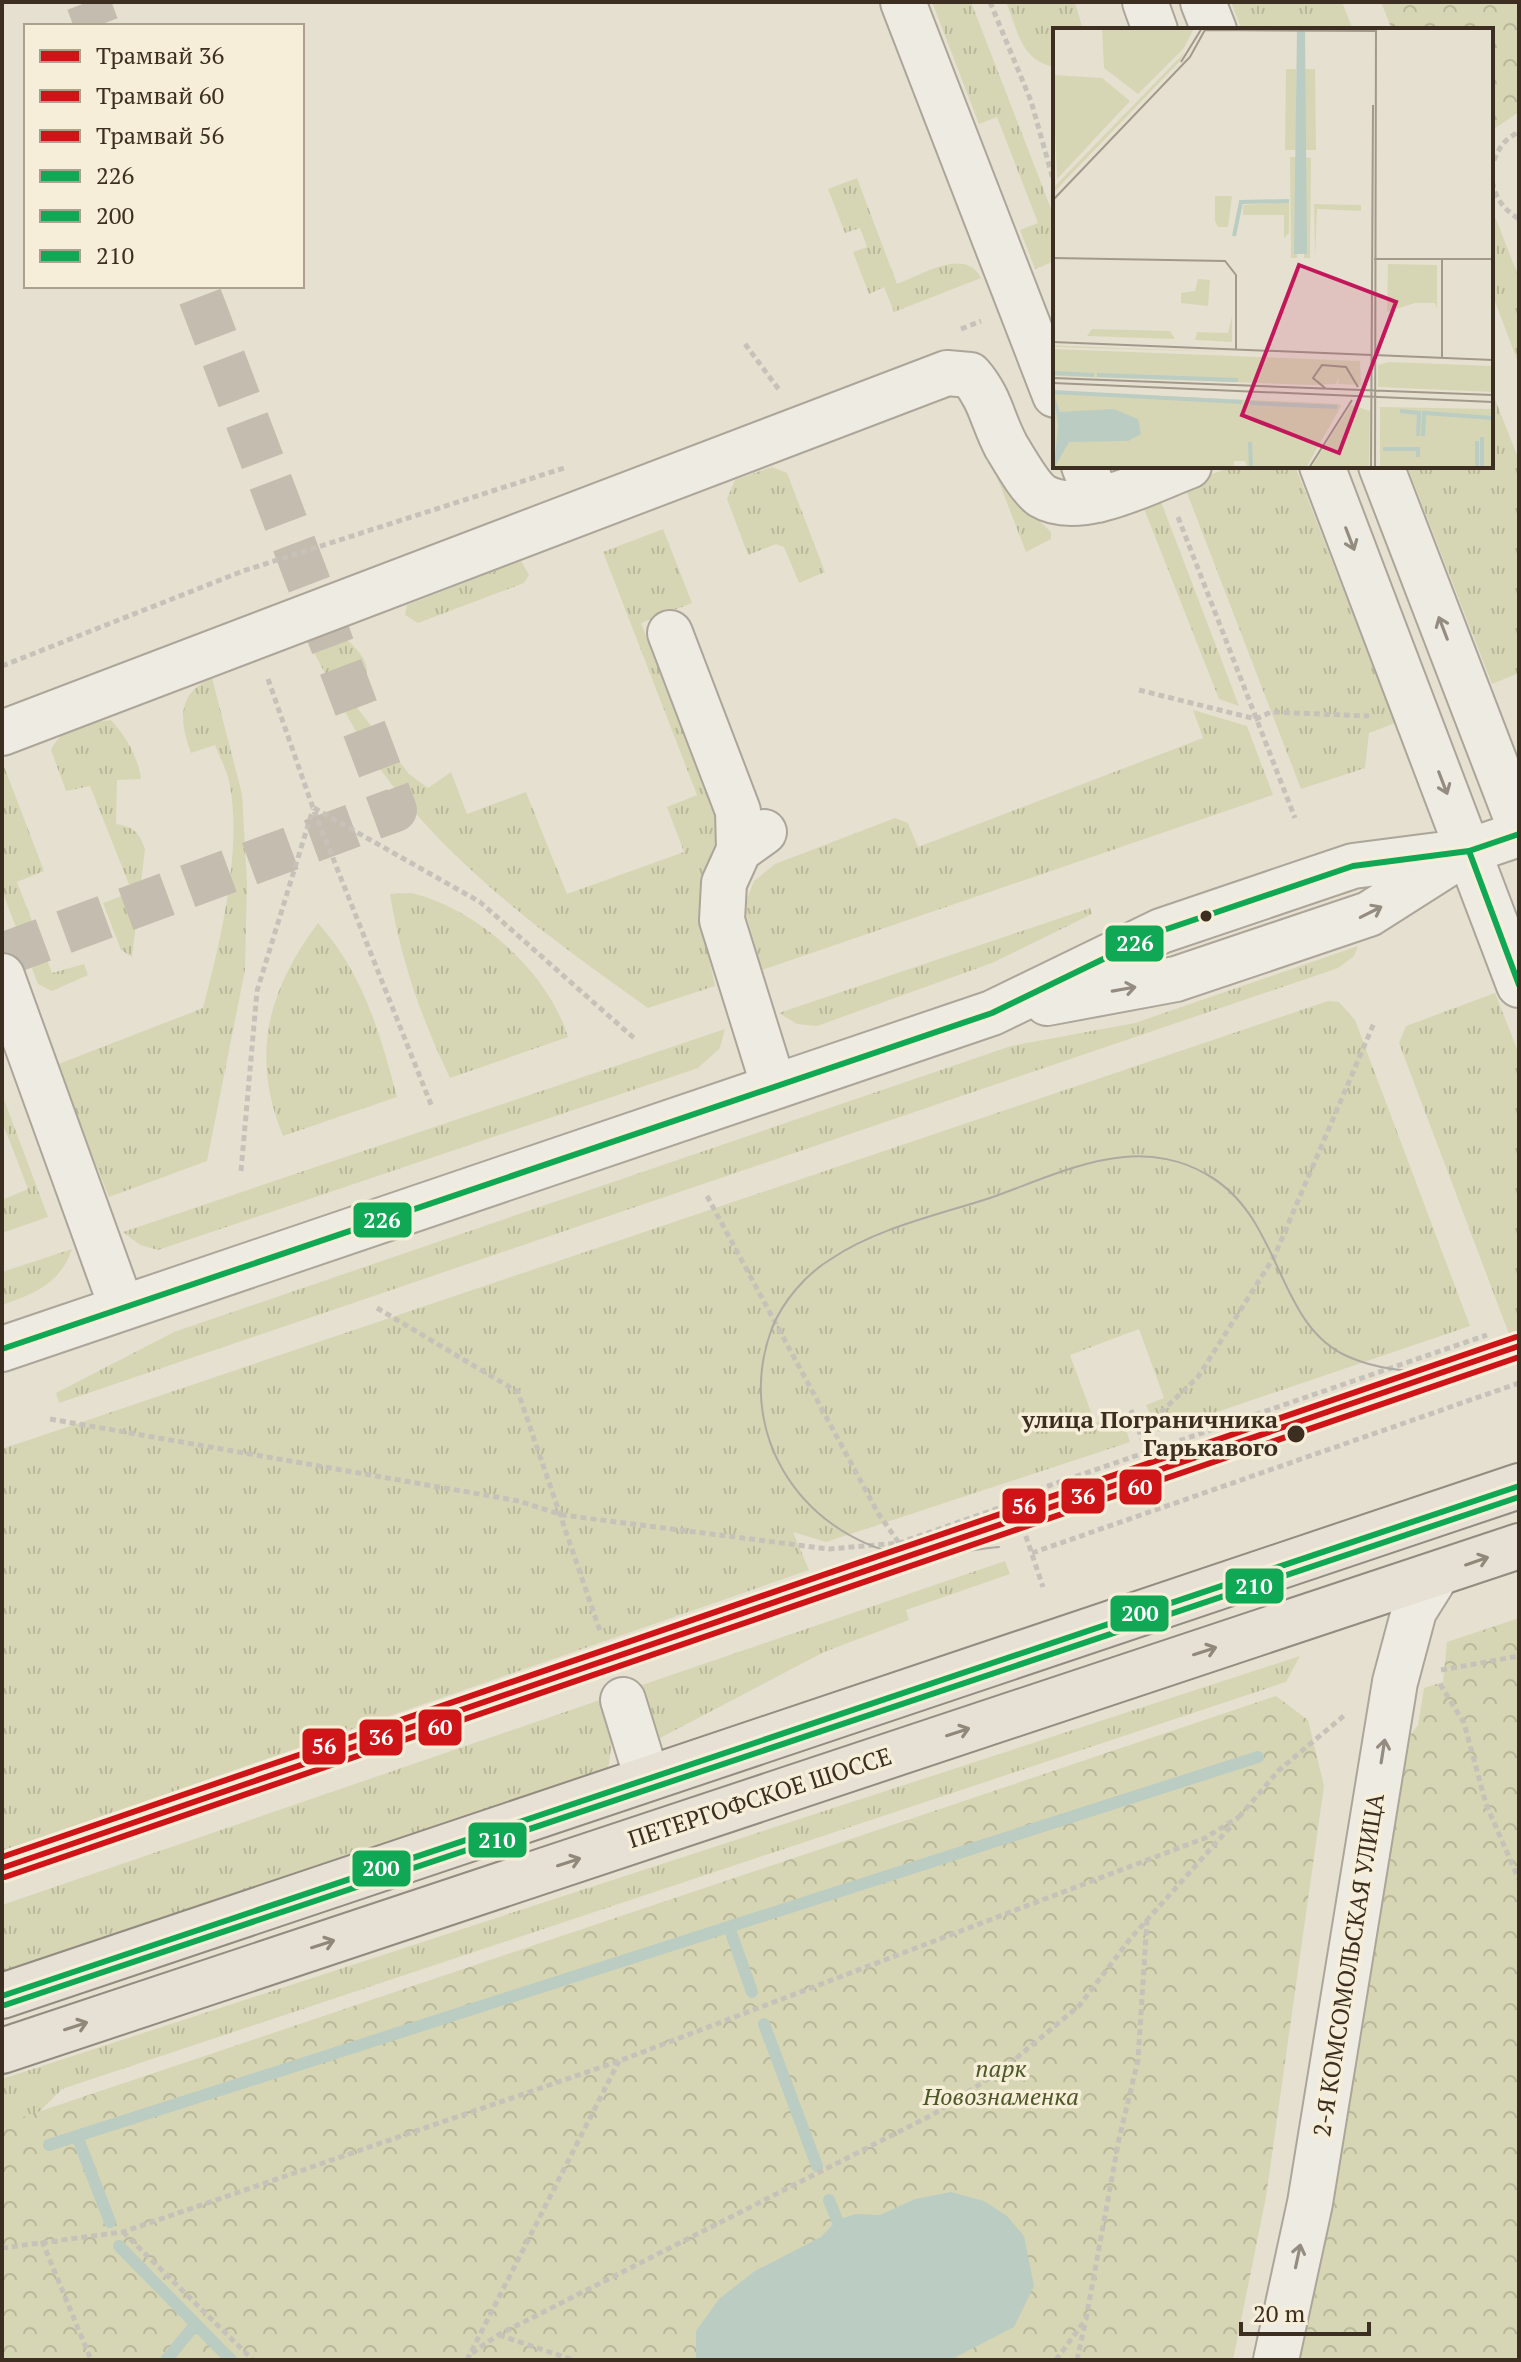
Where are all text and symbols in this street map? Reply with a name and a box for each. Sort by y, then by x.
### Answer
legend [24,24,304,288]
inset map [1053,28,1493,468]
text: Трамвай 36 [96,39,225,71]
text: Трамвай 60 [96,79,224,111]
text: Трамвай 56 [96,119,225,151]
text: 226 [96,159,135,191]
text: 200 [96,199,134,231]
text: 210 [96,239,134,271]
one-way arrow [1344,526,1358,551]
one-way arrow [1435,616,1449,641]
one-way arrow [1437,770,1451,795]
one-way arrow [1359,903,1382,919]
unlabelled marker [1198,908,1214,924]
line badge: 226 [1104,924,1165,963]
text: 226 [1116,928,1154,957]
one-way arrow [1110,980,1136,995]
line badge: 226 [352,1201,413,1239]
text: 226 [363,1205,401,1234]
place label: улица Пограничника Гарькавого [1021,1403,1279,1463]
marker: улица Пограничника Гарькавого [1285,1423,1307,1445]
line badge: 60 [1118,1468,1163,1506]
text: 60 [1128,1472,1152,1501]
line badge: 36 [1060,1477,1106,1515]
text: 36 [1071,1481,1095,1510]
line badge: 56 [1001,1487,1047,1525]
text: 56 [1012,1491,1036,1520]
one-way arrow [1464,1553,1489,1567]
line badge: 210 [1224,1567,1285,1605]
text: 210 [1235,1571,1273,1600]
line badge: 200 [1109,1594,1170,1633]
text: 200 [1121,1598,1159,1627]
one-way arrow [1192,1643,1218,1658]
line badge: 60 [417,1708,463,1747]
text: 60 [428,1712,452,1741]
line badge: 36 [358,1718,404,1757]
text: 36 [369,1722,393,1751]
one-way arrow [945,1724,971,1739]
line badge: 56 [301,1727,347,1766]
text: 56 [312,1731,336,1760]
street label: ПЕТЕРГОФСКОЕ ШОССЕ [624,1739,896,1855]
one-way arrow [1377,1739,1392,1765]
street label: 2-Я КОМСОМОЛЬСКАЯ УЛИЦА [1305,1790,1391,2139]
line badge: 210 [467,1821,528,1859]
text: 210 [478,1825,516,1854]
line badge: 200 [351,1849,412,1888]
text: 200 [362,1853,400,1882]
one-way arrow [557,1853,582,1868]
one-way arrow [310,1936,335,1951]
one-way arrow [63,2018,88,2033]
park label: парк Новознаменка [922,2052,1079,2112]
one-way arrow [1291,2244,1306,2270]
scale bar [1241,2286,1369,2336]
text: 20 m [1253,2297,1305,2329]

